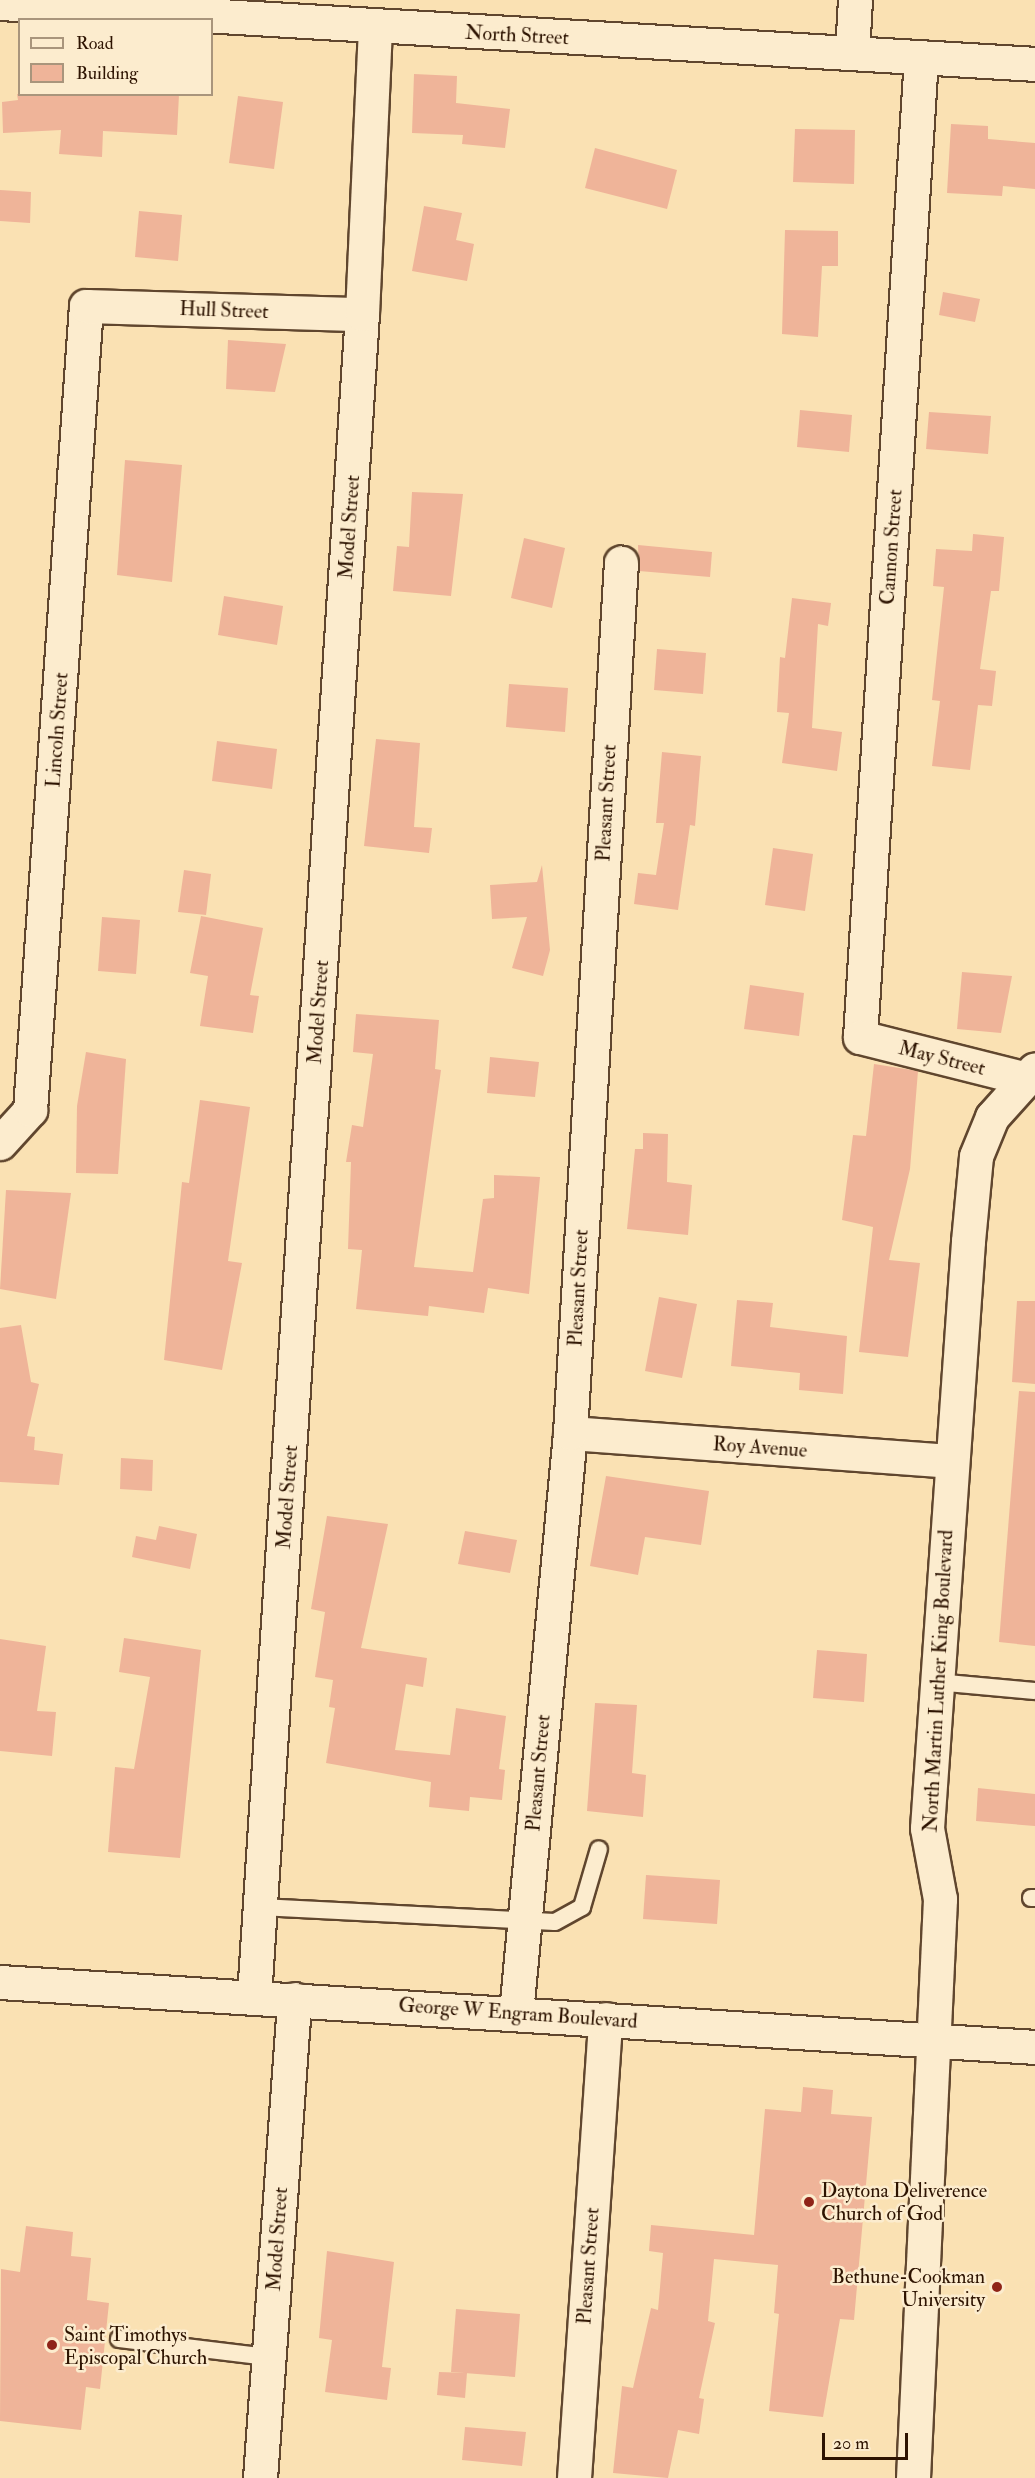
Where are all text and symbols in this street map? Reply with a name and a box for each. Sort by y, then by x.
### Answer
legend [18,18,213,96]
street label: North Street [464,20,570,50]
text: Road [76,32,114,55]
text: Building [76,62,138,85]
street label: Hull Street [179,296,269,324]
street label: Model Street [333,474,365,580]
street label: Cannon Street [875,488,907,606]
street label: Lincoln Street [41,672,73,788]
street label: Pleasant Street [591,744,621,862]
street label: Model Street [302,959,334,1065]
street label: May Street [896,1036,988,1080]
street label: Pleasant Street [563,1229,593,1347]
street label: Roy Avenue [712,1432,808,1462]
street label: Model Street [271,1444,303,1550]
street label: North Martin Luther King Boulevard [918,1529,958,1833]
street label: Pleasant Street [521,1713,555,1833]
street label: George W Engram Boulevard [398,1993,638,2033]
place label: Daytona Deliverence Church of God [821,2178,987,2225]
street label: Model Street [261,2186,293,2292]
marker: Daytona Deliverence Church of God [802,2195,816,2209]
street label: Pleasant Street [572,2207,604,2325]
place label: Bethune-Cookman University [832,2264,985,2311]
marker: Bethune-Cookman University [990,2280,1004,2294]
place label: Saint Timothys Episcopal Church [64,2322,207,2369]
marker: Saint Timothys Episcopal Church [45,2338,59,2352]
scale bar [825,2421,910,2459]
text: 20 m [833,2432,869,2455]

